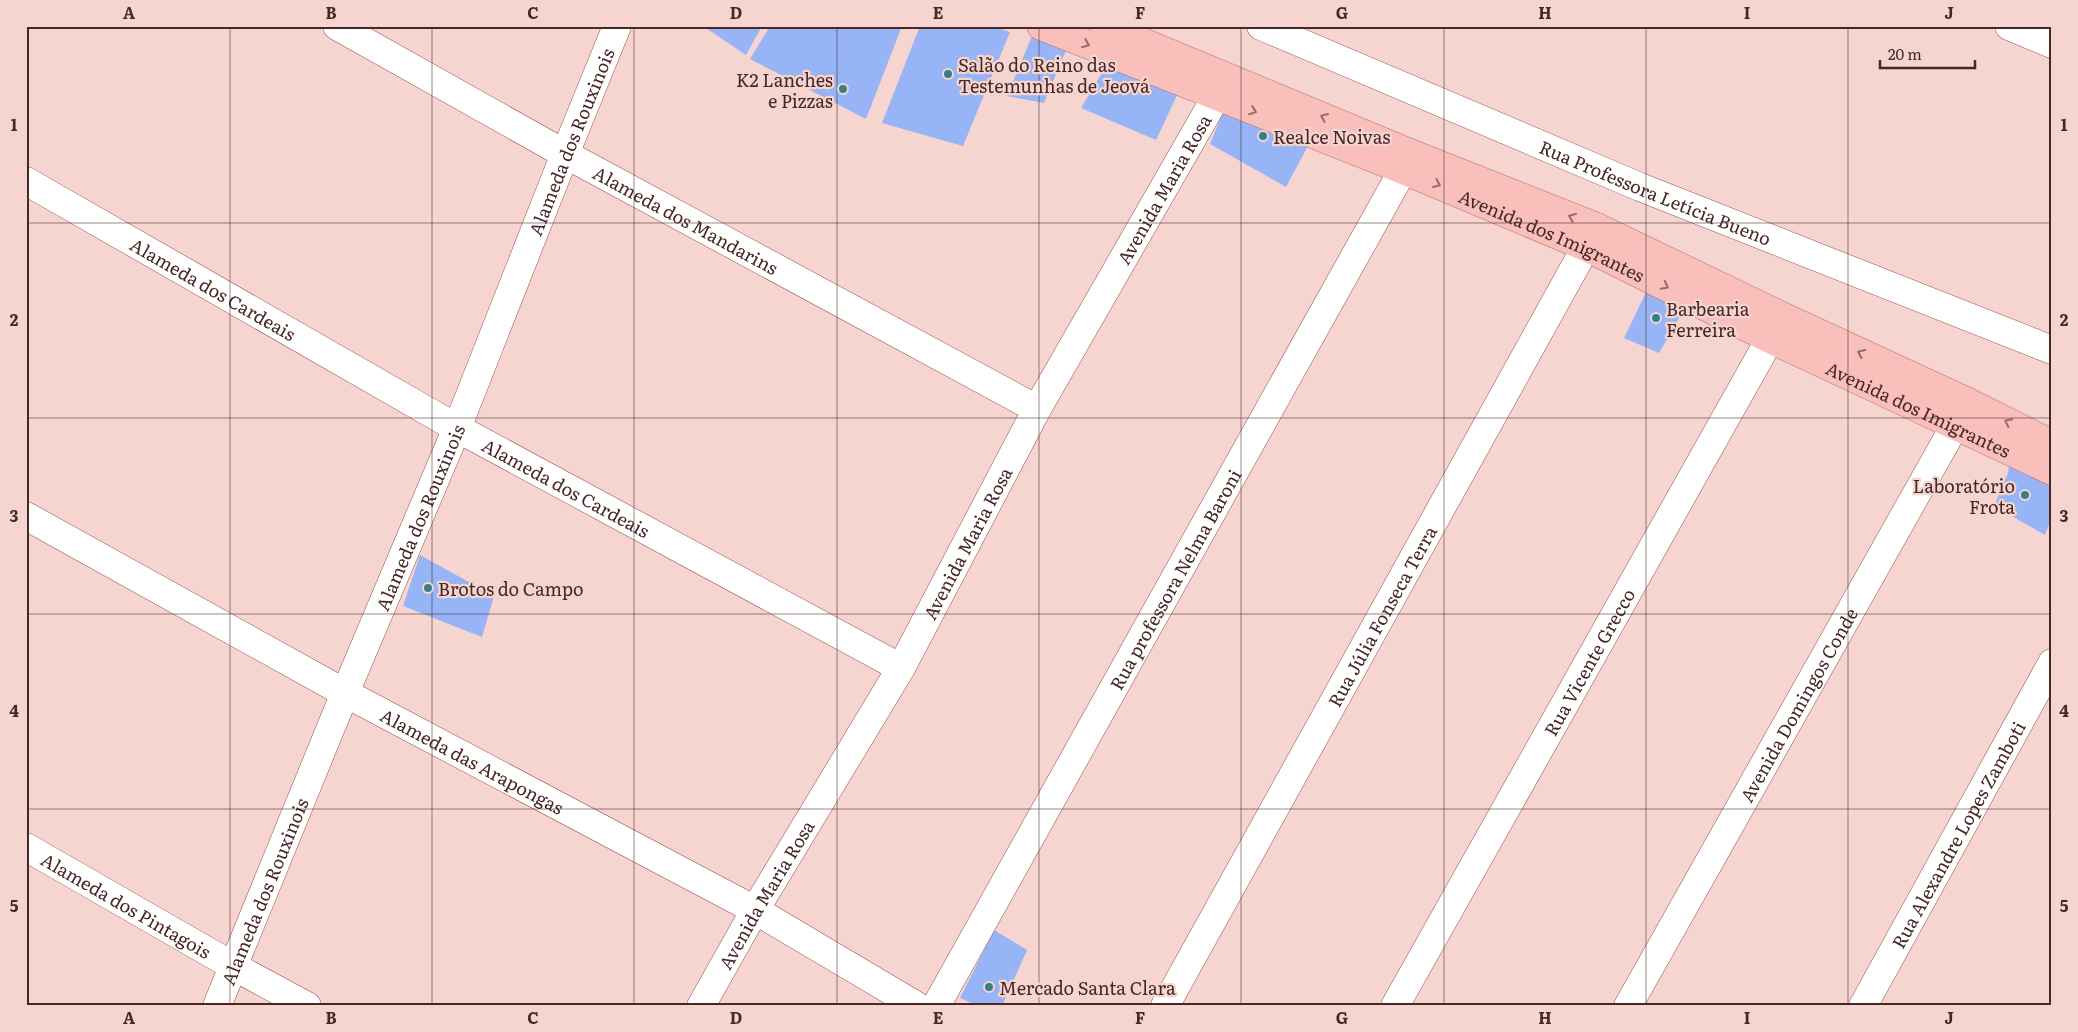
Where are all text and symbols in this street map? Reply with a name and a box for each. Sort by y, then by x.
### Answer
text: A [123,0,135,24]
text: B [325,0,337,24]
text: C [527,0,539,24]
text: D [730,0,742,24]
text: E [933,0,944,24]
text: F [1135,0,1145,24]
text: G [1336,0,1348,24]
text: H [1538,0,1552,24]
text: I [1744,0,1750,24]
text: J [1944,0,1954,24]
one-way arrow [1081,38,1090,49]
scale bar [1880,38,1976,70]
text: 20 m [1888,42,1922,65]
street label: Alameda dos Rouxinois [521,44,620,239]
place label: Salão do Reino das Testemunhas de Jeová [958,51,1150,99]
place label: K2 Lanches e Pizzas [736,66,833,114]
marker: Salão do Reino das Testemunhas de Jeová [942,68,954,80]
marker: K2 Lanches e Pizzas [837,83,849,95]
one-way arrow [1248,105,1257,115]
street label: Avenida Maria Rosa [1109,109,1217,269]
text: 1 [11,112,18,136]
one-way arrow [1320,112,1328,122]
text: 1 [2061,112,2068,136]
place label: Realce Noivas [1273,123,1390,150]
marker: Realce Noivas [1257,130,1269,142]
street label: Rua Professora Letícia Bueno [1535,132,1775,251]
street label: Alameda dos Mandarins [589,158,783,280]
one-way arrow [1432,178,1441,188]
street label: Avenida dos Imigrantes [1455,182,1650,288]
one-way arrow [1568,212,1577,223]
street label: Alameda dos Cardeais [126,230,301,347]
one-way arrow [1659,280,1668,290]
place label: Barbearia Ferreira [1666,295,1750,343]
text: 2 [10,307,19,331]
text: 2 [2060,307,2069,331]
marker: Barbearia Ferreira [1650,312,1662,324]
one-way arrow [1857,349,1866,359]
street label: Avenida dos Imigrantes [1822,354,2015,463]
one-way arrow [2004,418,2013,428]
street label: Alameda dos Rouxinois [368,420,471,615]
street label: Alameda dos Cardeais [478,431,655,543]
street label: Avenida Maria Rosa [915,462,1018,624]
street label: Rua professora Nelma Baroni [1102,464,1247,694]
place label: Laboratório Frota [1913,472,2015,520]
marker: Laboratório Frota [2019,489,2031,501]
text: 3 [10,503,19,527]
text: 3 [2060,503,2069,527]
street label: Rua Júlia Fonseca Terra [1320,520,1443,711]
place label: Brotos do Campo [438,575,584,602]
marker: Brotos do Campo [422,582,434,594]
street label: Rua Vicente Grecco [1536,583,1641,740]
street label: Avenida Domingos Conde [1732,602,1863,807]
text: 4 [9,698,19,722]
text: 4 [2059,698,2069,722]
street label: Alameda das Arapongas [376,701,569,820]
street label: Rua Alexandre Lopes Zamboti [1884,716,2031,953]
street label: Alameda dos Rouxinois [214,794,314,989]
street label: Avenida Maria Rosa [711,814,820,974]
street label: Alameda dos Pintagois [37,845,217,964]
text: 5 [10,893,19,917]
text: 5 [2060,893,2069,917]
place label: Mercado Santa Clara [999,974,1176,1001]
marker: Mercado Santa Clara [983,981,995,993]
text: A [123,1005,135,1029]
text: B [325,1005,337,1029]
text: C [527,1005,539,1029]
text: D [730,1005,742,1029]
text: E [933,1005,944,1029]
text: F [1135,1005,1145,1029]
text: G [1336,1005,1348,1029]
text: H [1538,1005,1552,1029]
text: I [1744,1005,1750,1029]
text: J [1944,1005,1954,1029]

